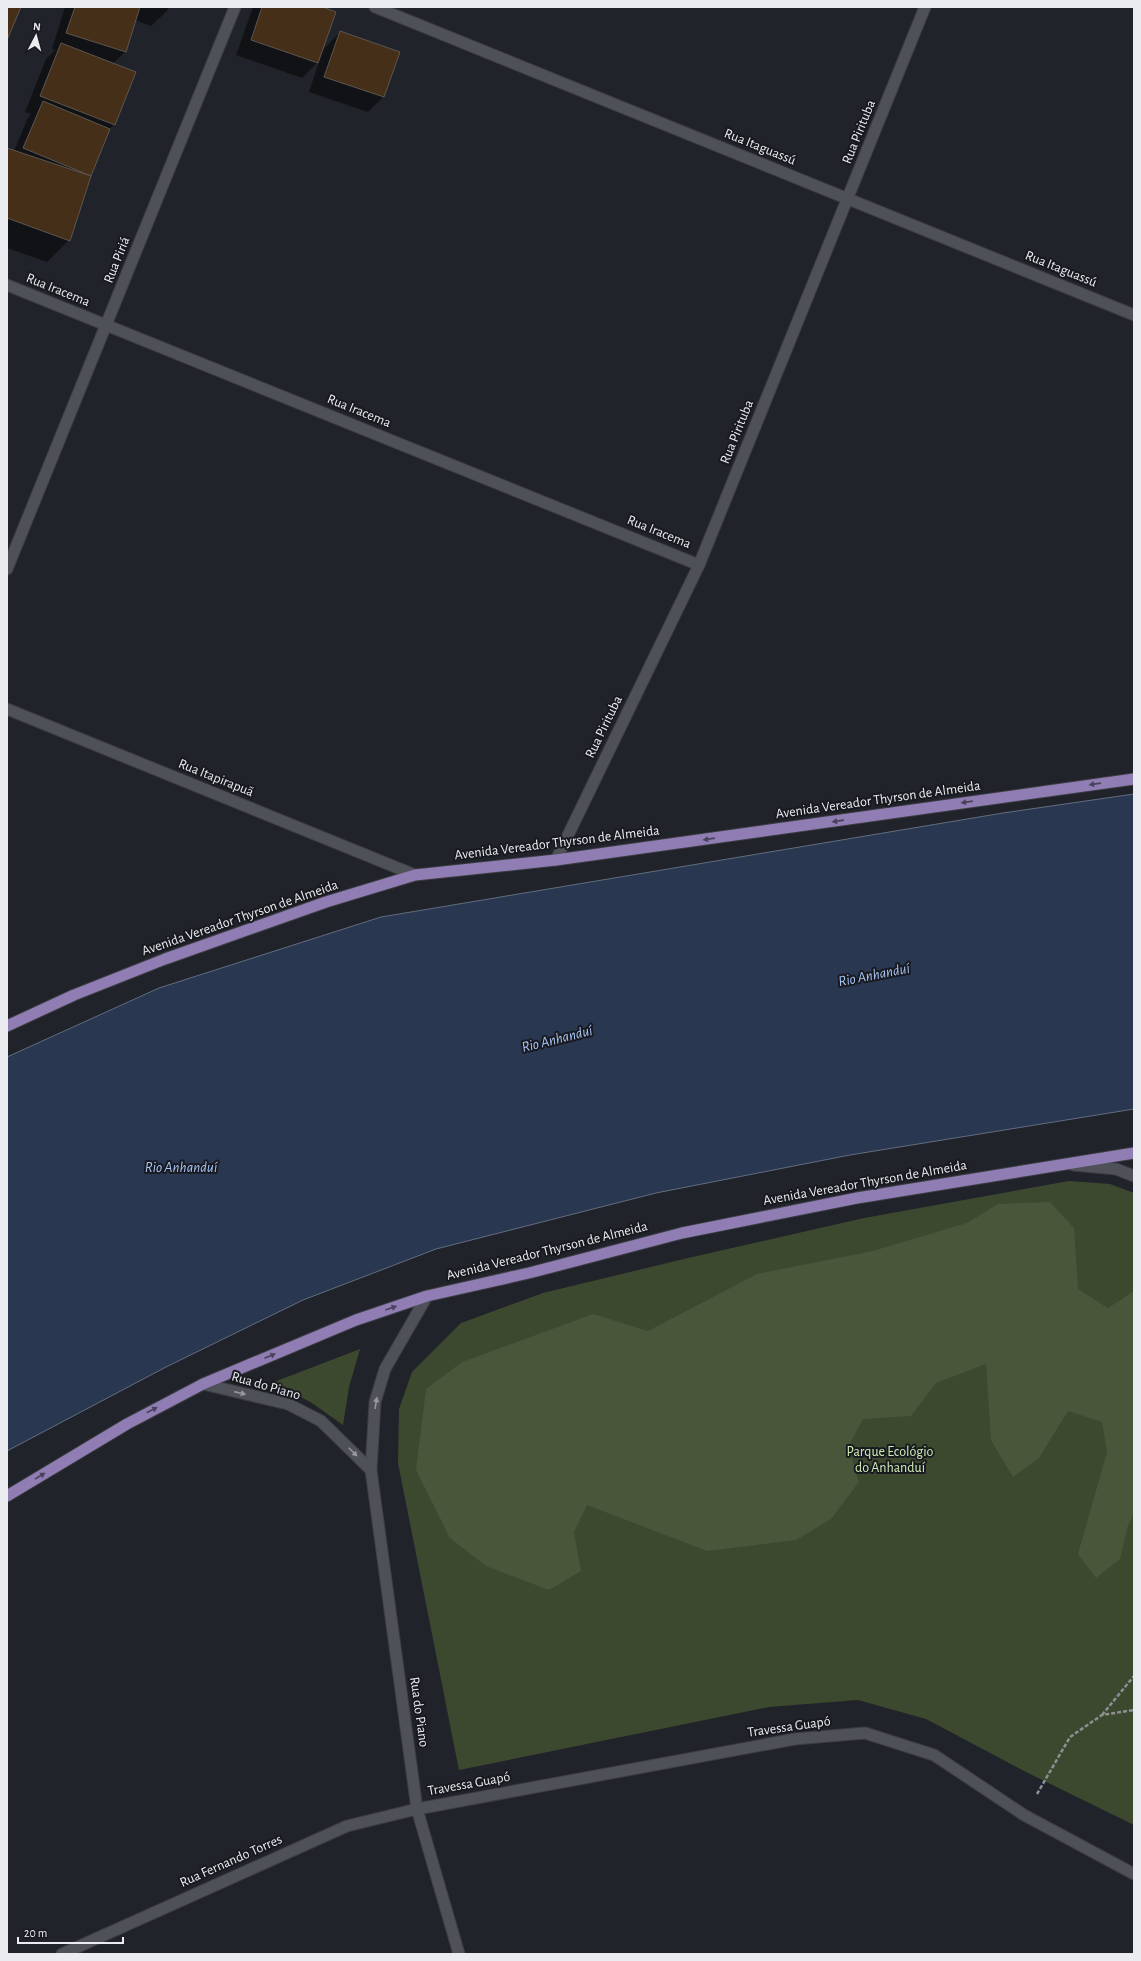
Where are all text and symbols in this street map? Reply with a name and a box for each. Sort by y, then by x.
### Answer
north arrow [16,16,56,56]
text: N [33,21,41,32]
street label: Rua Pirituba [840,98,878,166]
street label: Rua Itaguassú [722,126,798,168]
street label: Rua Piriá [101,234,133,285]
street label: Rua Itaguassú [1023,248,1099,290]
street label: Rua Iracema [24,271,92,309]
street label: Rua Iracema [325,392,393,430]
street label: Rua Pirituba [718,398,756,466]
street label: Rua Iracema [625,513,693,551]
street label: Rua Pirituba [583,693,625,760]
street label: Rua Itapirapuã [176,757,256,800]
street label: Avenida Vereador Thyrson de Almeida [775,779,982,821]
one-way arrow [1089,781,1101,787]
one-way arrow [961,799,973,806]
one-way arrow [832,818,844,824]
street label: Avenida Vereador Thyrson de Almeida [454,823,661,863]
one-way arrow [703,836,715,842]
street label: Avenida Vereador Thyrson de Almeida [140,878,340,958]
water label: Rio Anhanduí [837,961,912,989]
water label: Rio Anhanduí [520,1023,595,1055]
street label: Avenida Vereador Thyrson de Almeida [762,1158,968,1208]
water label: Rio Anhanduí [145,1160,218,1175]
street label: Avenida Vereador Thyrson de Almeida [445,1219,649,1283]
one-way arrow [386,1305,398,1311]
one-way arrow [265,1353,276,1359]
street label: Rua do Piano [230,1369,302,1403]
one-way arrow [234,1391,247,1397]
one-way arrow [373,1397,379,1410]
one-way arrow [147,1407,158,1413]
park label: Parque Ecológio do Anhanduí [847,1445,934,1475]
one-way arrow [348,1447,358,1457]
one-way arrow [35,1472,45,1480]
street label: Rua do Piano [407,1676,431,1748]
street label: Travessa Guapó [747,1714,832,1740]
street label: Travessa Guapó [427,1770,512,1798]
street label: Rua Fernando Torres [178,1832,284,1890]
scale bar [18,1919,123,1945]
text: 20 m [24,1927,47,1939]

